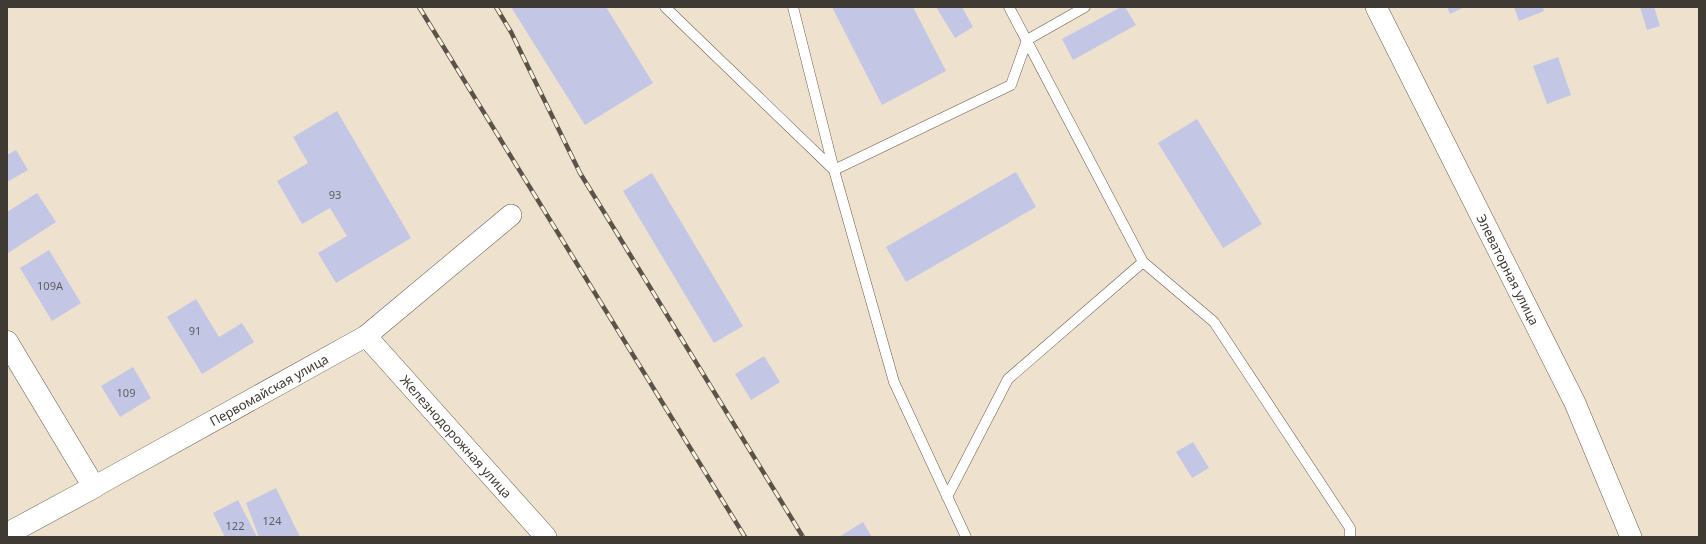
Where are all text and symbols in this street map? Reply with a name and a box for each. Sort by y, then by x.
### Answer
house number: 93 [329,187,341,202]
street label: Элеваторная улица [1473,211,1543,328]
house number: 109А [37,278,64,293]
house number: 91 [189,323,201,338]
street label: Первомайская улица [206,350,331,430]
street label: Железнодорожная улица [396,371,516,502]
house number: 109 [117,385,135,400]
house number: 124 [263,513,282,528]
house number: 122 [226,518,244,533]

